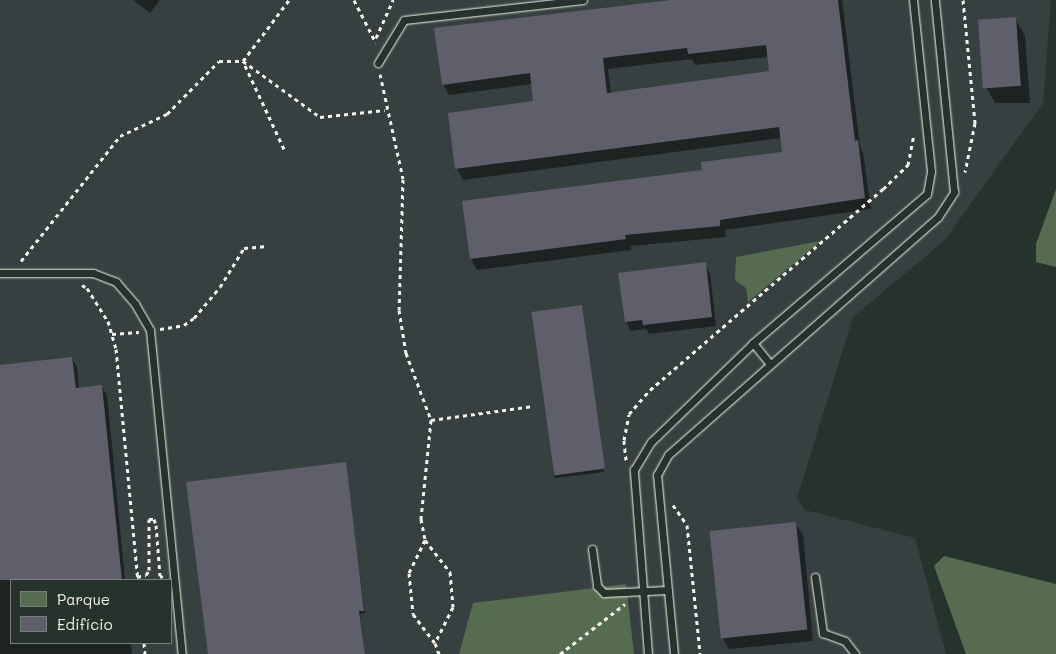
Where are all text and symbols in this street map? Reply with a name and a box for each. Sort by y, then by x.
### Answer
legend [10,579,172,644]
text: Parque [57,589,110,609]
text: Edifício [57,614,113,634]

